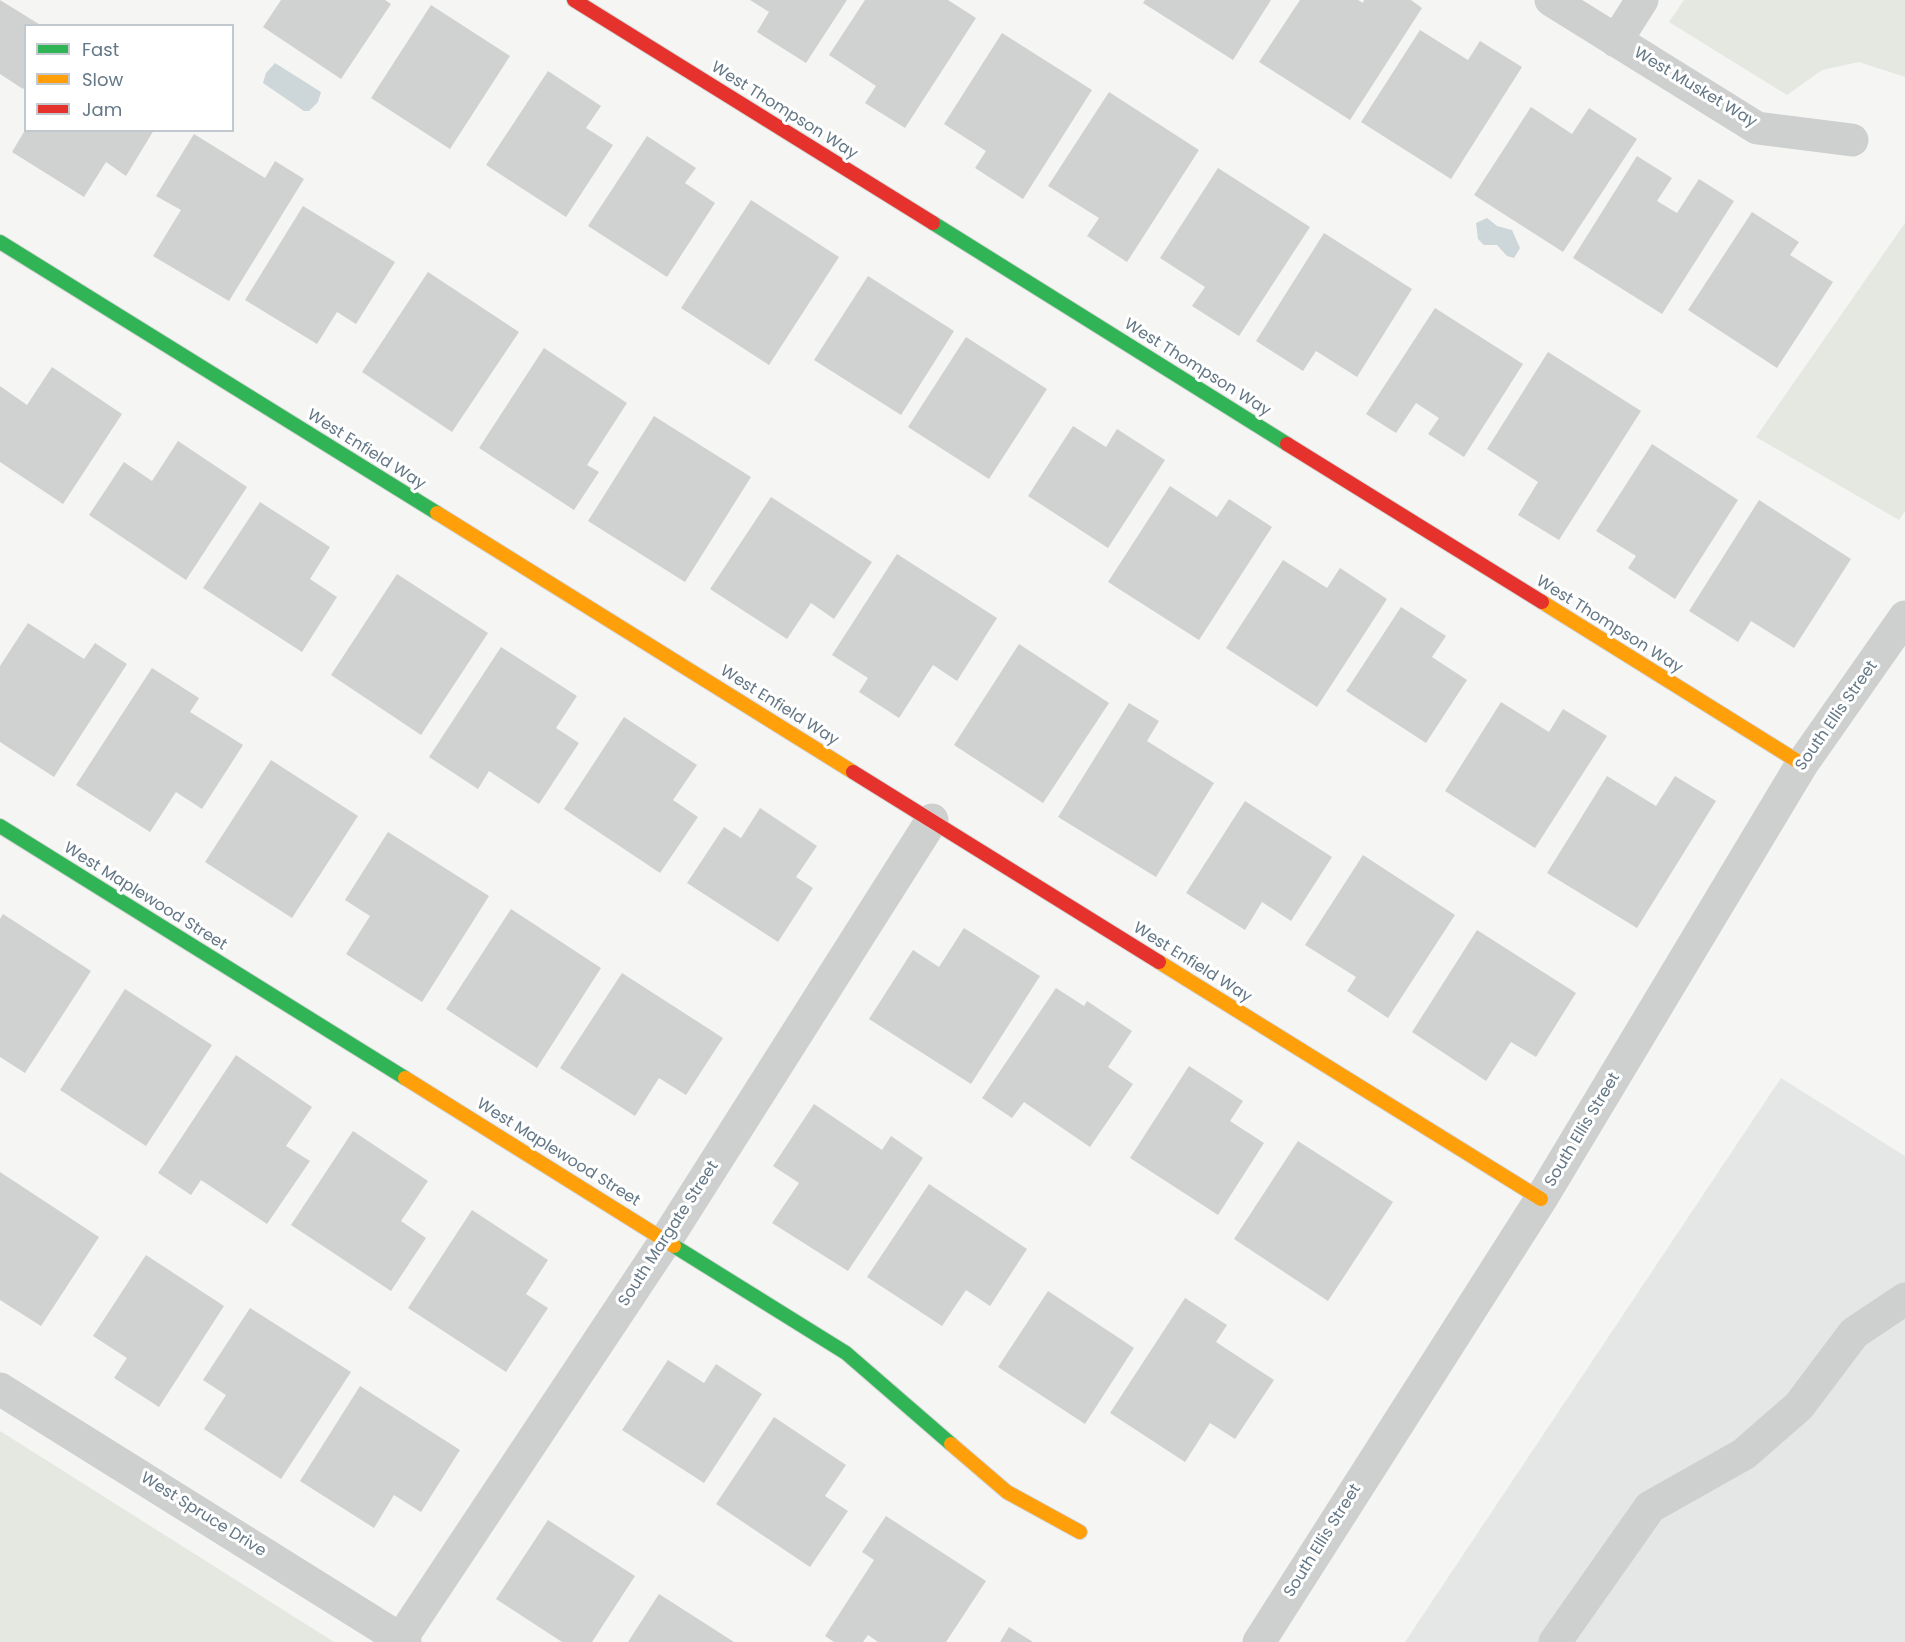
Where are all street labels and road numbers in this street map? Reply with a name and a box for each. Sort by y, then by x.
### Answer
street label: West Musket Way [1630,44,1760,132]
street label: West Thompson Way [707,58,861,164]
street label: West Thompson Way [1120,315,1274,421]
street label: West Enfield Way [303,406,429,494]
street label: West Thompson Way [1532,572,1686,678]
street label: South Ellis Street [1792,657,1882,775]
street label: West Enfield Way [716,662,842,750]
street label: West Maplewood Street [60,839,230,955]
street label: West Enfield Way [1129,919,1255,1007]
street label: South Ellis Street [1541,1069,1625,1191]
street label: West Maplewood Street [473,1095,643,1211]
street label: South Margate Street [615,1158,723,1310]
street label: West Spruce Drive [137,1469,269,1561]
street label: South Ellis Street [1280,1481,1366,1601]

